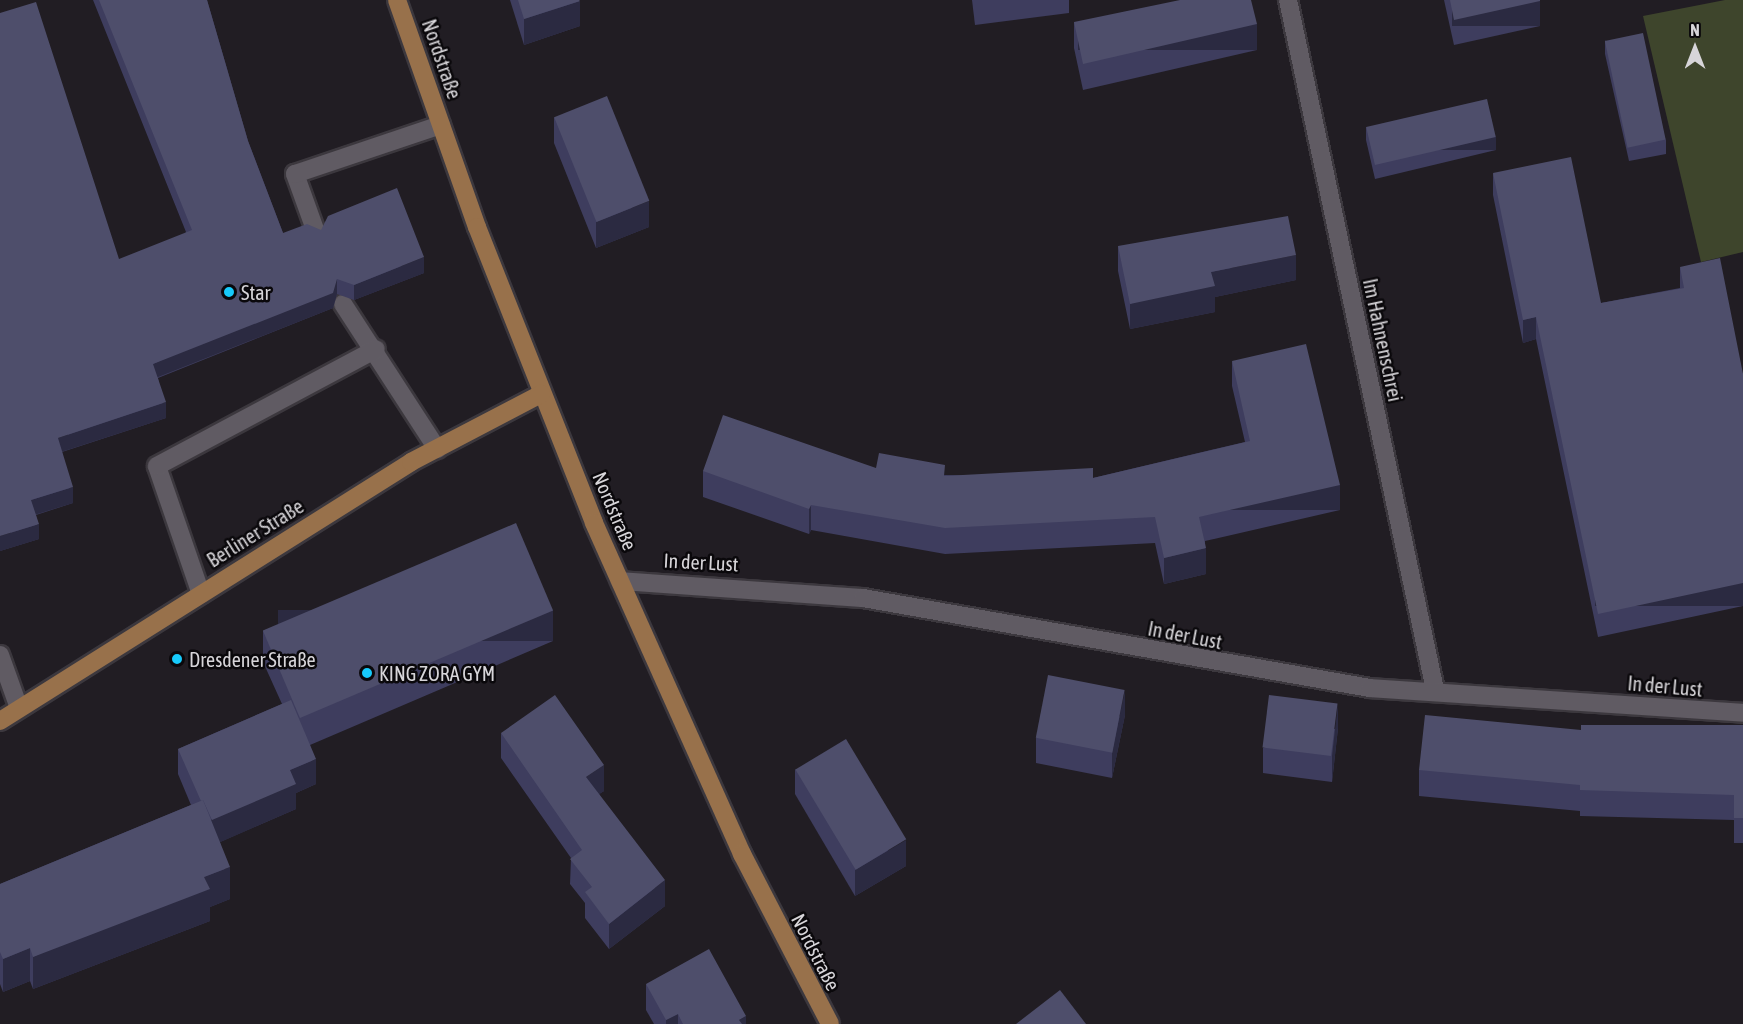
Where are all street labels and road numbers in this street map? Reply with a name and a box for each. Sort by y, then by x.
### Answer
street label: Nordstraße [417,16,467,102]
street label: Im Hahnenschrei [1358,276,1408,404]
street label: Nordstraße [588,468,642,554]
street label: Berliner Straße [202,494,308,572]
street label: In der Lust [663,548,739,576]
street label: In der Lust [1146,616,1224,654]
street label: In der Lust [1627,671,1703,701]
street label: Nordstraße [787,910,845,994]

